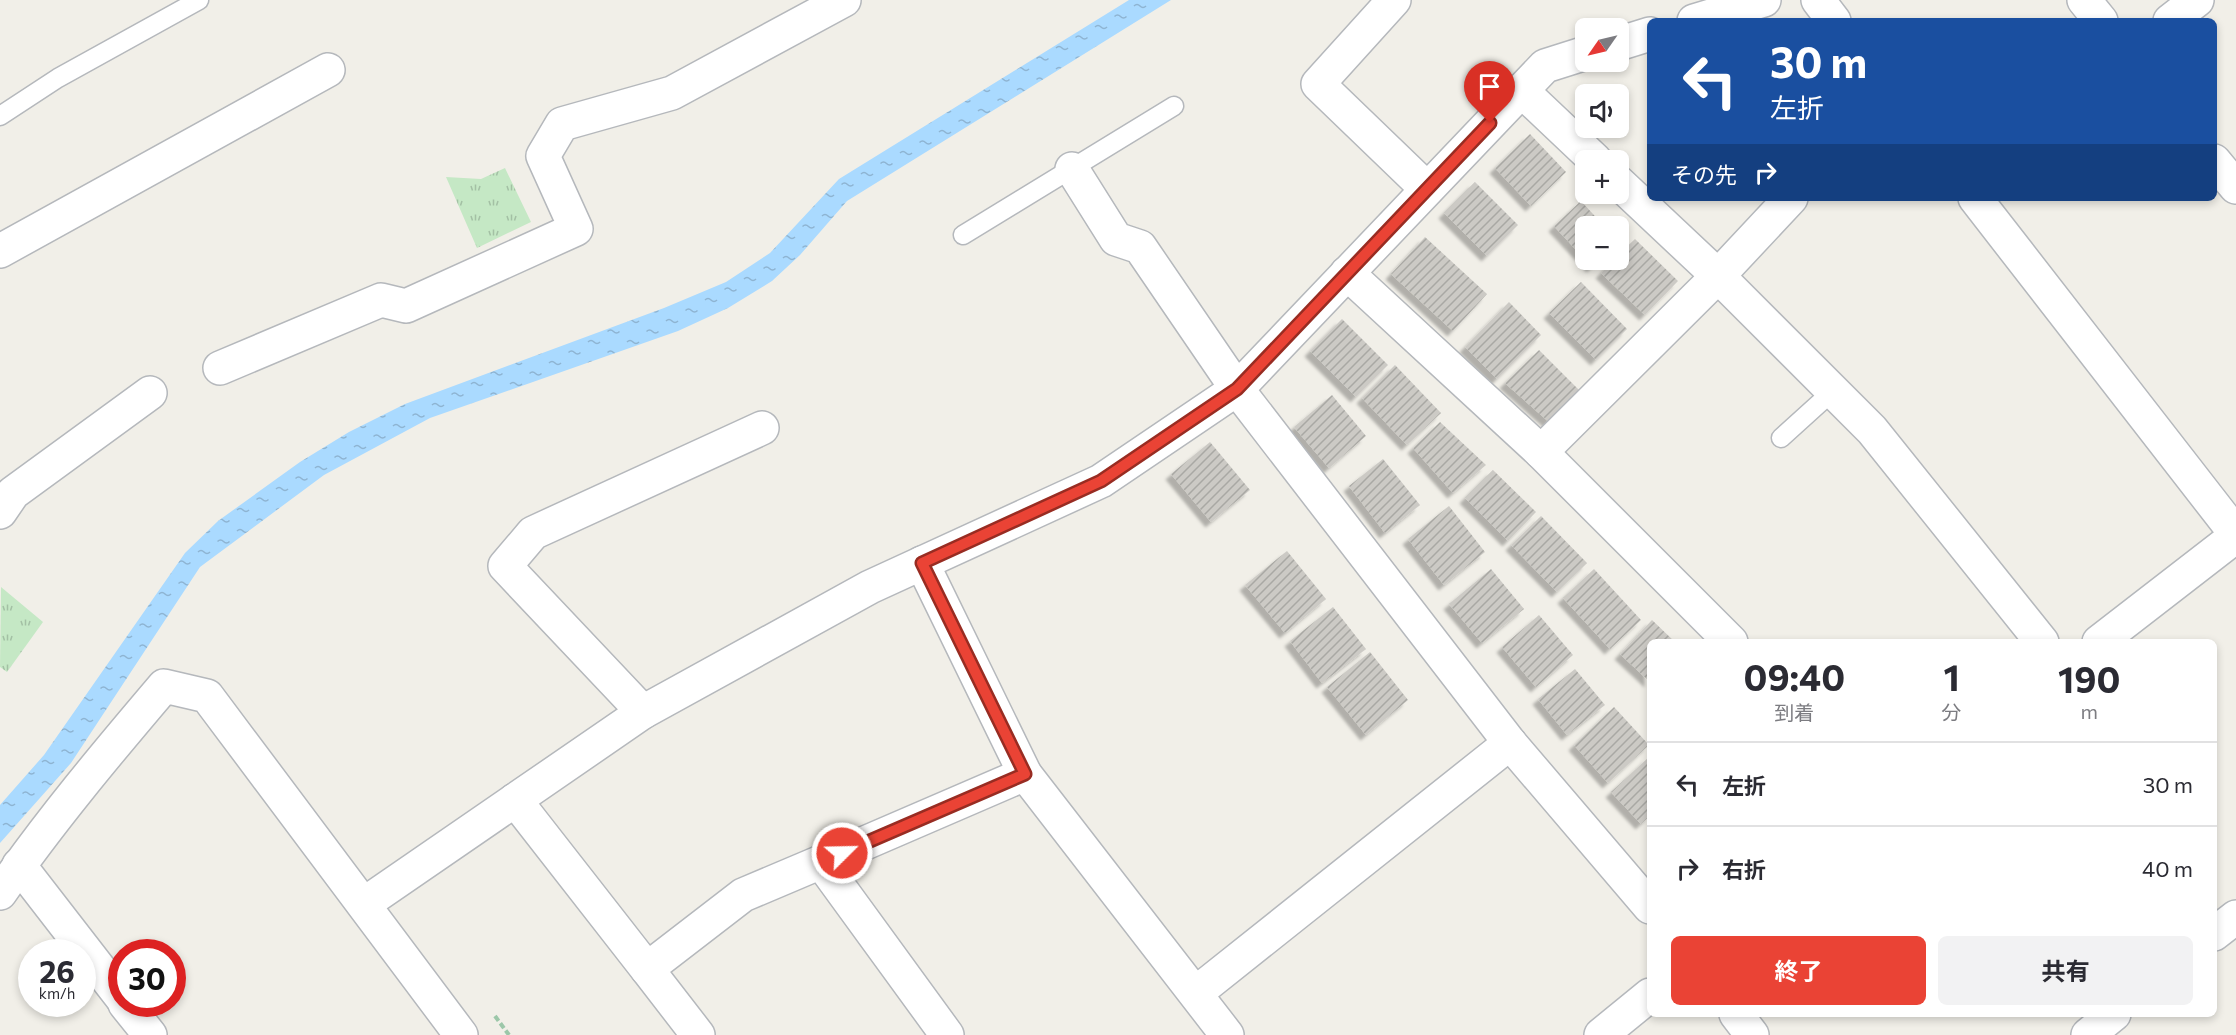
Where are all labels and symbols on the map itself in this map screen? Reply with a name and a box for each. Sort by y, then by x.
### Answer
north arrow [1575,18,1629,72]
pin [1464,61,1515,123]
position arrow [810,821,874,885]
speed limit sign: 30 [108,939,186,1017]

